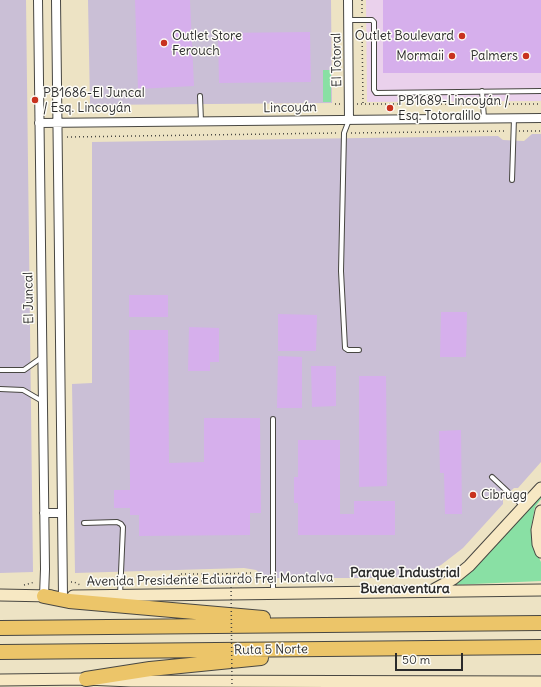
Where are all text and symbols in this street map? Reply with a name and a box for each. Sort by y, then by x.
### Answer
place label: Outlet Store Ferouch [172,28,242,59]
place label: Outlet Boulevard [355,28,454,44]
marker: Outlet Boulevard [457,31,467,41]
street label: El Totoral [329,33,345,87]
marker: Outlet Store Ferouch [159,38,169,48]
place label: Mormaii [396,48,444,64]
place label: Palmers [471,48,518,64]
marker: Mormaii [447,51,457,61]
marker: Palmers [521,51,531,61]
place label: PB1686-El Juncal / Esq. Lincoyán [43,85,145,116]
place label: PB1689-Lincoyán / Esq. Totoralillo [398,93,509,124]
marker: PB1686-El Juncal / Esq. Lincoyán [30,95,40,105]
street label: Lincoyán [263,100,317,116]
marker: PB1689-Lincoyán / Esq. Totoralillo [385,103,395,113]
street label: El Juncal [21,272,37,324]
place label: Cibrugg [481,487,527,503]
marker: Cibrugg [468,490,478,500]
district label: Parque Industrial Buenaventura [350,565,460,598]
street label: Avenida Presidente Eduardo Frei Montalva [87,570,333,590]
street label: Ruta 5 Norte [234,642,308,658]
scale bar [397,645,465,671]
text: 50 m [402,652,430,667]

